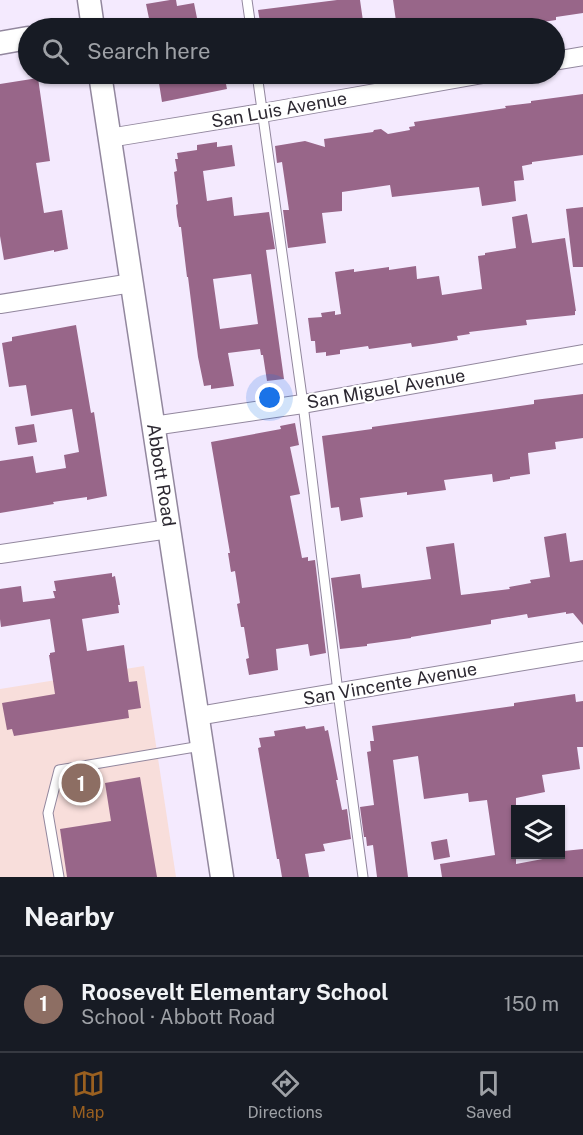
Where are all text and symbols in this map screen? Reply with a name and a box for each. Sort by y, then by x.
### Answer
search box [18,18,565,84]
icon: search [39,35,72,68]
text: Search here [87,38,211,64]
street label: San Luis Avenue [209,87,348,132]
street label: San Miguel Avenue [305,364,467,413]
your location [255,383,284,412]
street label: Abbott Road [143,422,180,528]
street label: San Vincente Avenue [301,658,479,709]
pin: 1 [62,760,100,806]
map controls [511,805,565,859]
button: layers [511,805,565,859]
text: Nearby [24,901,114,932]
text: Roosevelt Elementary School [81,979,388,1005]
text: 1 [39,992,48,1016]
text: 150 m [504,992,559,1016]
text: School · Abbott Road [81,1005,275,1029]
tab: Map [72,1067,105,1122]
tab: Directions [248,1067,323,1122]
tab: Saved [466,1067,511,1122]

